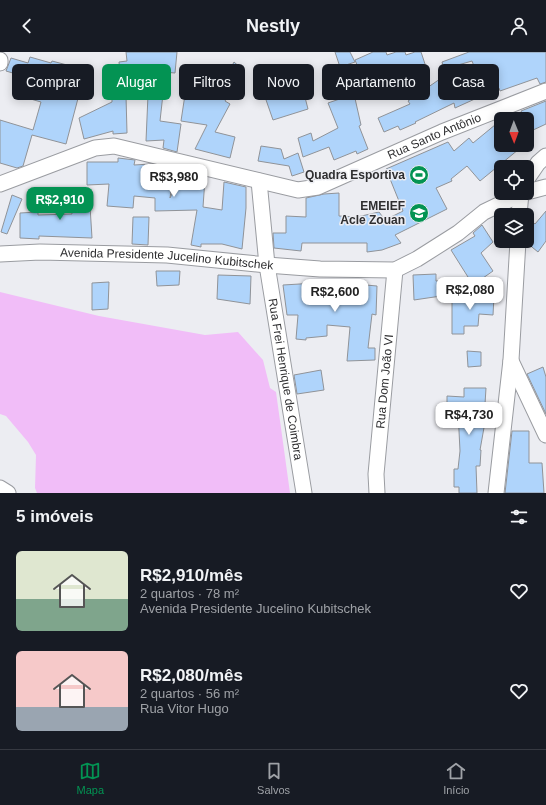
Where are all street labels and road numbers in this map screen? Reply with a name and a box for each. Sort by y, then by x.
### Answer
street label: Rua Santo Antônio [385,110,483,162]
street label: Avenida Presidente Jucelino Kubitschek [60,245,275,273]
street label: Rua Frei Henrique de Coimbra [266,297,306,461]
street label: Rua Dom João VI [373,334,396,429]

